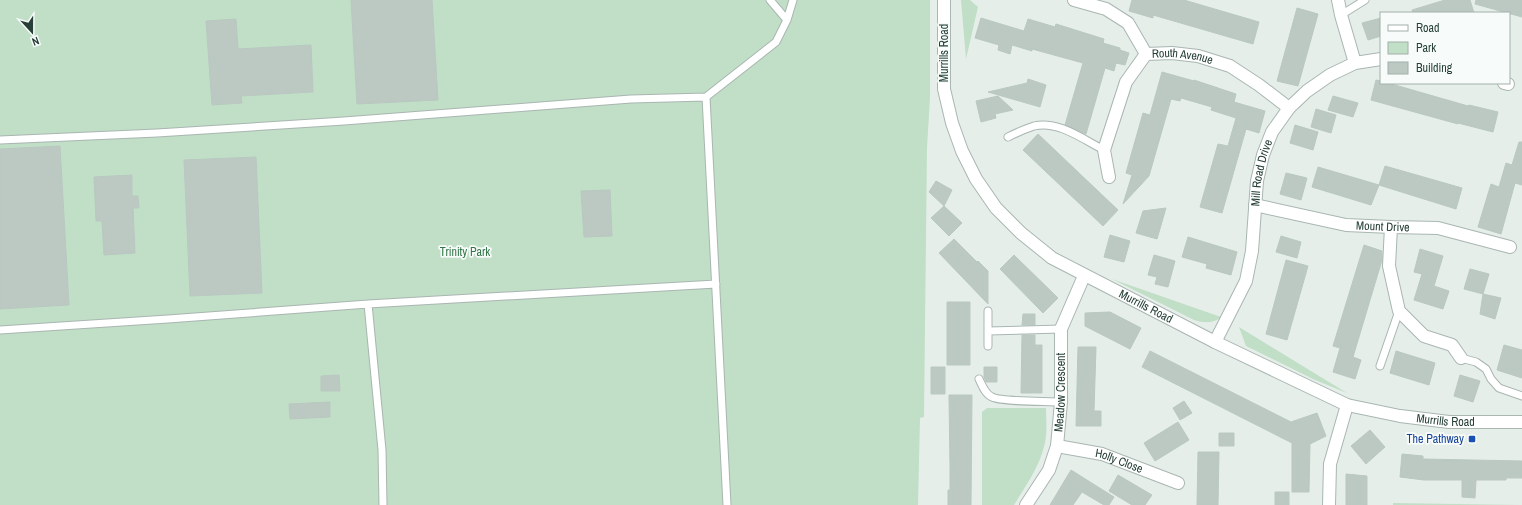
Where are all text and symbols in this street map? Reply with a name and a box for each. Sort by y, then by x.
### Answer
north arrow [12,12,52,52]
legend [1380,12,1510,84]
text: Road [1416,20,1440,36]
street label: Murrills Road [936,24,952,82]
text: N [30,34,41,49]
text: Park [1416,40,1436,56]
street label: Routh Avenue [1151,45,1215,68]
text: Building [1416,60,1453,76]
street label: Mill Road Drive [1247,137,1276,207]
street label: Mount Drive [1356,217,1410,235]
park label: Trinity Park [440,244,490,260]
street label: Murrills Road [1116,286,1176,327]
street label: Meadow Crescent [1050,352,1069,433]
street label: Murrills Road [1415,410,1475,430]
place label: The Pathway [1407,431,1464,447]
marker: The Pathway [1467,434,1477,444]
street label: Holly Close [1094,445,1145,477]

